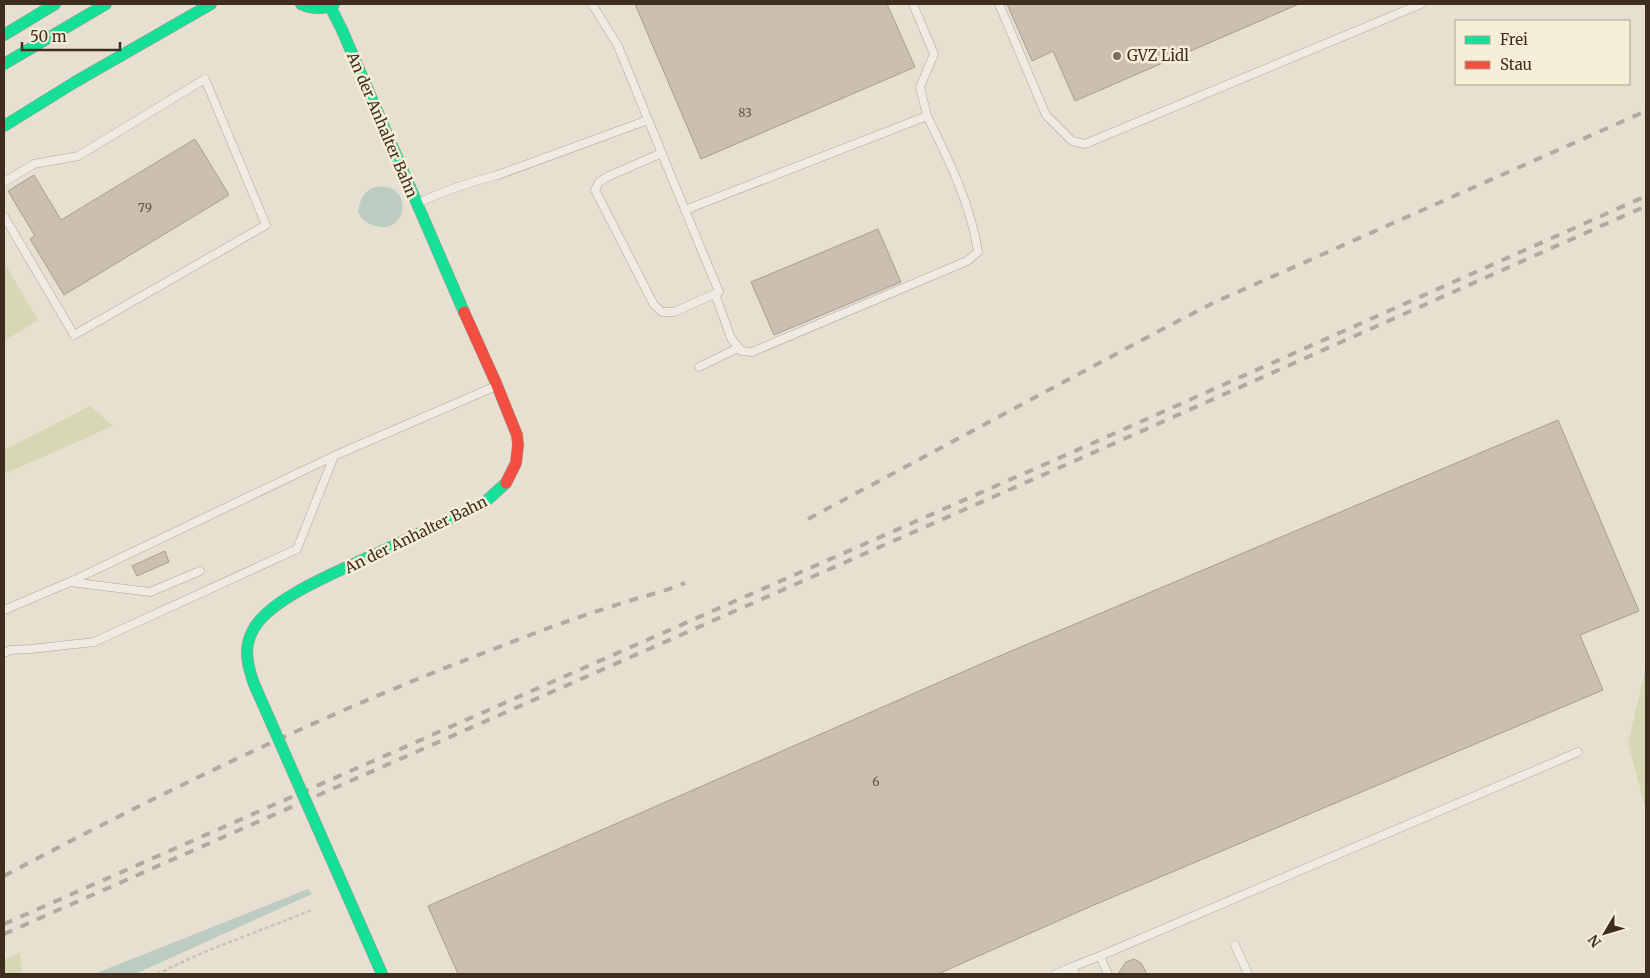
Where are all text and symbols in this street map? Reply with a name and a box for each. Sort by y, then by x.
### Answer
scale bar [22,20,120,52]
legend [1455,20,1630,85]
text: 50 m [30,27,67,46]
text: Frei [1500,30,1528,49]
place label: GVZ Lidl [1127,46,1189,65]
street label: An der Anhalter Bahn [343,48,422,201]
marker: GVZ Lidl [1111,50,1123,62]
text: Stau [1500,55,1532,74]
house number: 83 [738,105,752,120]
house number: 79 [138,200,152,215]
street label: An der Anhalter Bahn [340,492,490,578]
house number: 6 [872,774,880,789]
north arrow [1580,908,1630,958]
text: N [1584,931,1605,951]

